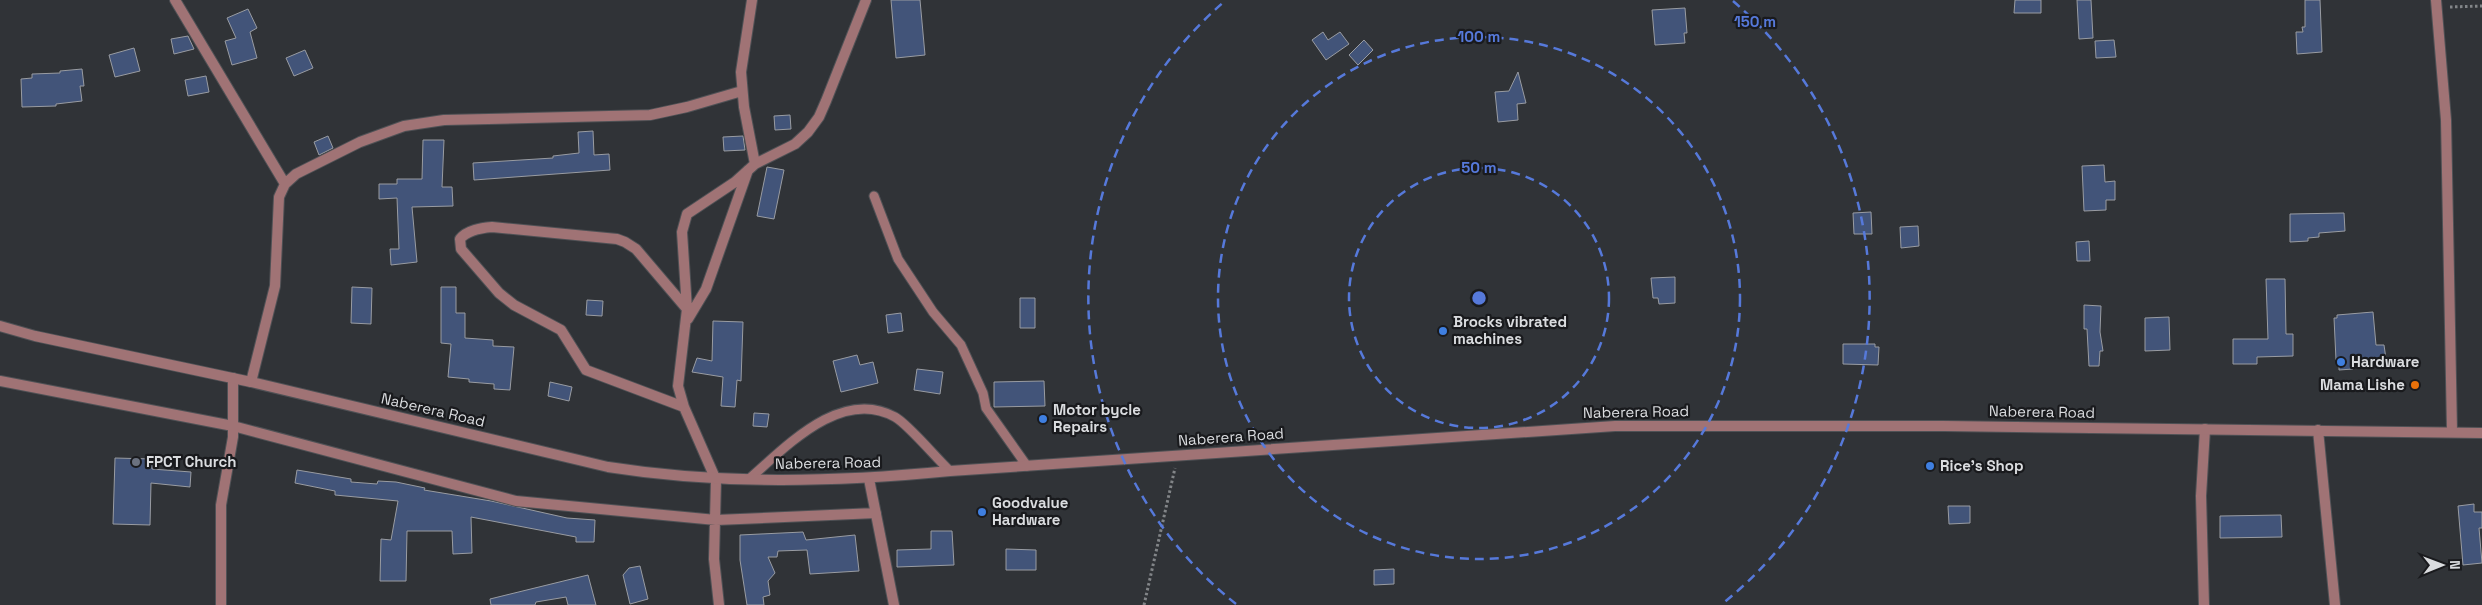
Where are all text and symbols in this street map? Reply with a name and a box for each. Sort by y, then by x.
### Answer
text: 150 m [1734,12,1776,31]
text: 100 m [1458,27,1500,46]
text: 50 m [1461,158,1497,177]
centre of rings [1470,289,1488,307]
place label: Brocks vibrated machines [1453,312,1567,348]
marker: Brocks vibrated machines [1437,325,1449,337]
place label: Hardware [2351,352,2420,371]
marker: Hardware [2335,356,2347,368]
place label: Mama Lishe [2320,375,2405,394]
marker: Mama Lishe [2409,379,2421,391]
street label: Naberera Road [379,388,487,431]
place label: Motor bycle Repairs [1053,400,1141,436]
street label: Naberera Road [1583,401,1689,422]
street label: Naberera Road [1989,401,2095,422]
marker: Motor bycle Repairs [1037,413,1049,425]
street label: Naberera Road [1177,423,1285,450]
place label: FPCT Church [146,452,236,471]
street label: Naberera Road [775,452,881,473]
marker: FPCT Church [130,456,142,468]
place label: Rice's Shop [1940,456,2024,475]
marker: Rice's Shop [1924,460,1936,472]
place label: Goodvalue Hardware [992,493,1069,529]
marker: Goodvalue Hardware [976,506,988,518]
north arrow [2417,540,2467,590]
text: N [2446,560,2464,570]

